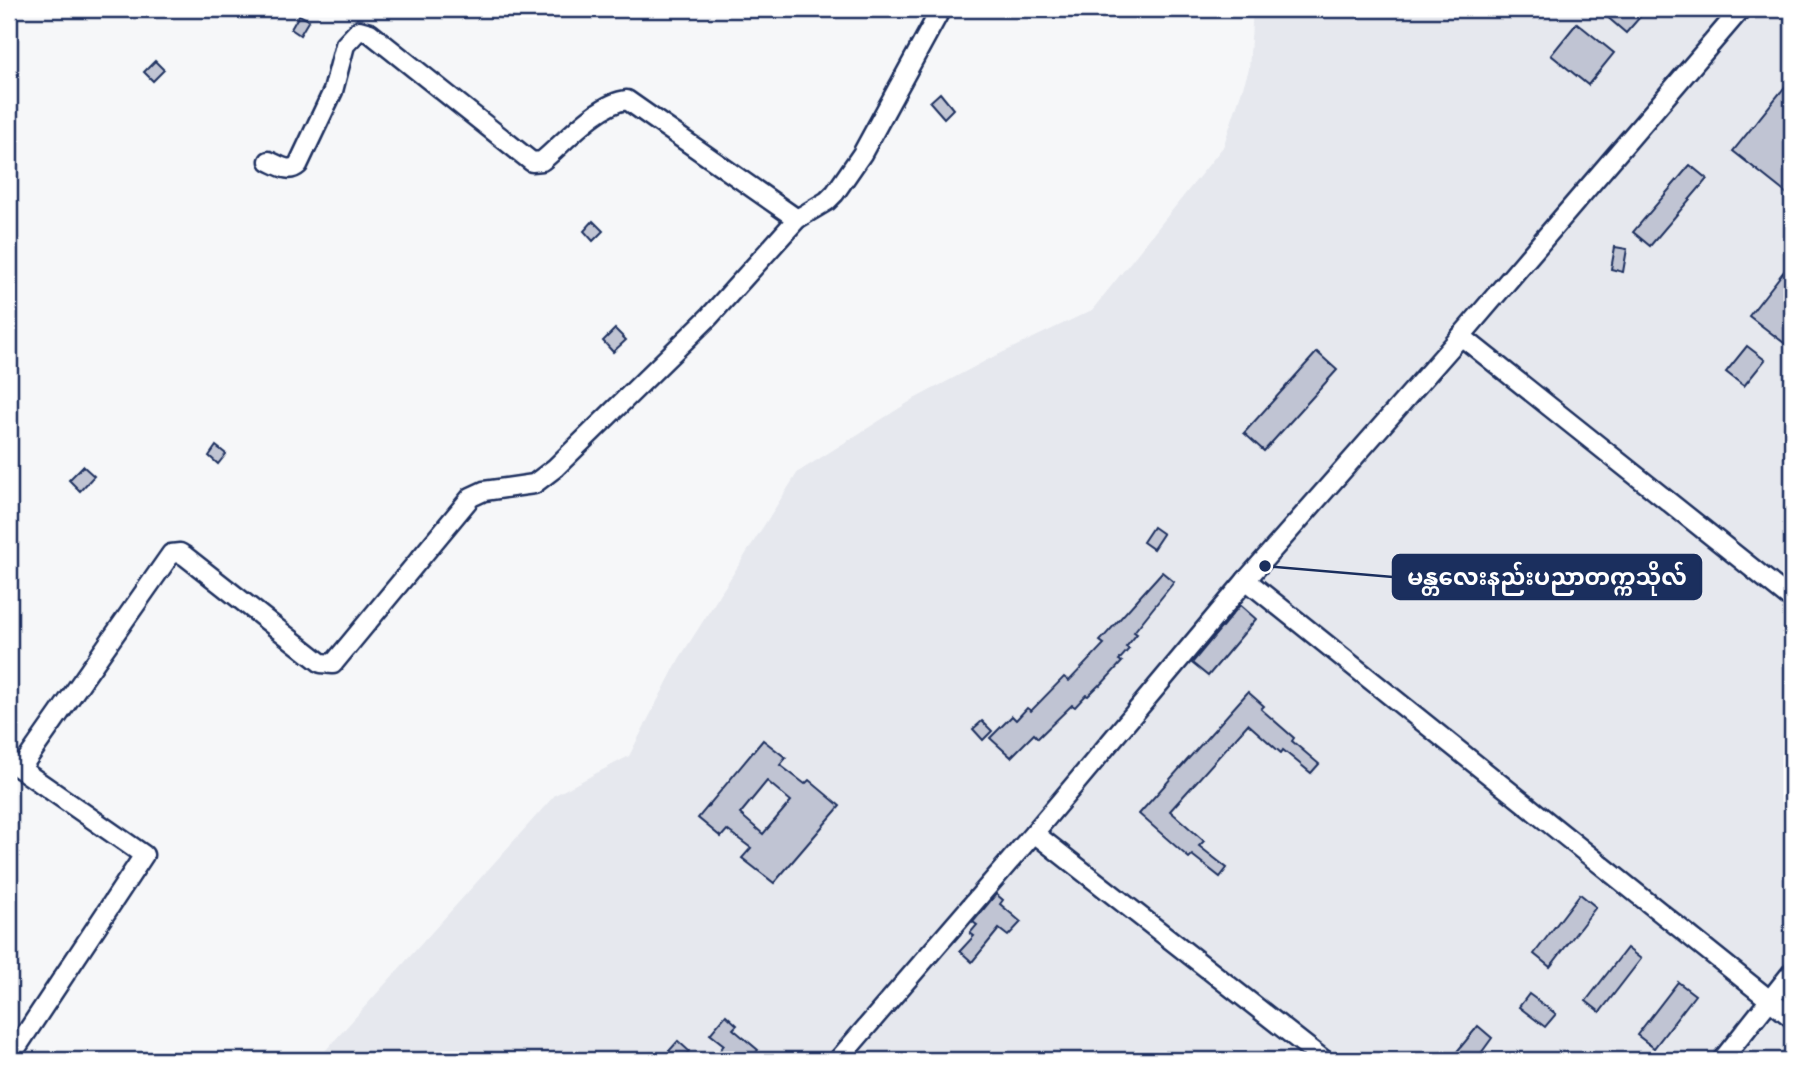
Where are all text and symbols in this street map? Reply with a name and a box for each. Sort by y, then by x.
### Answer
callout: မန္တလေးနည်းပညာတက္ကသိုလ် [1393,555,1701,599]
text: မန္တလေးနည်းပညာတက္ကသိုလ် [1407,561,1687,596]

